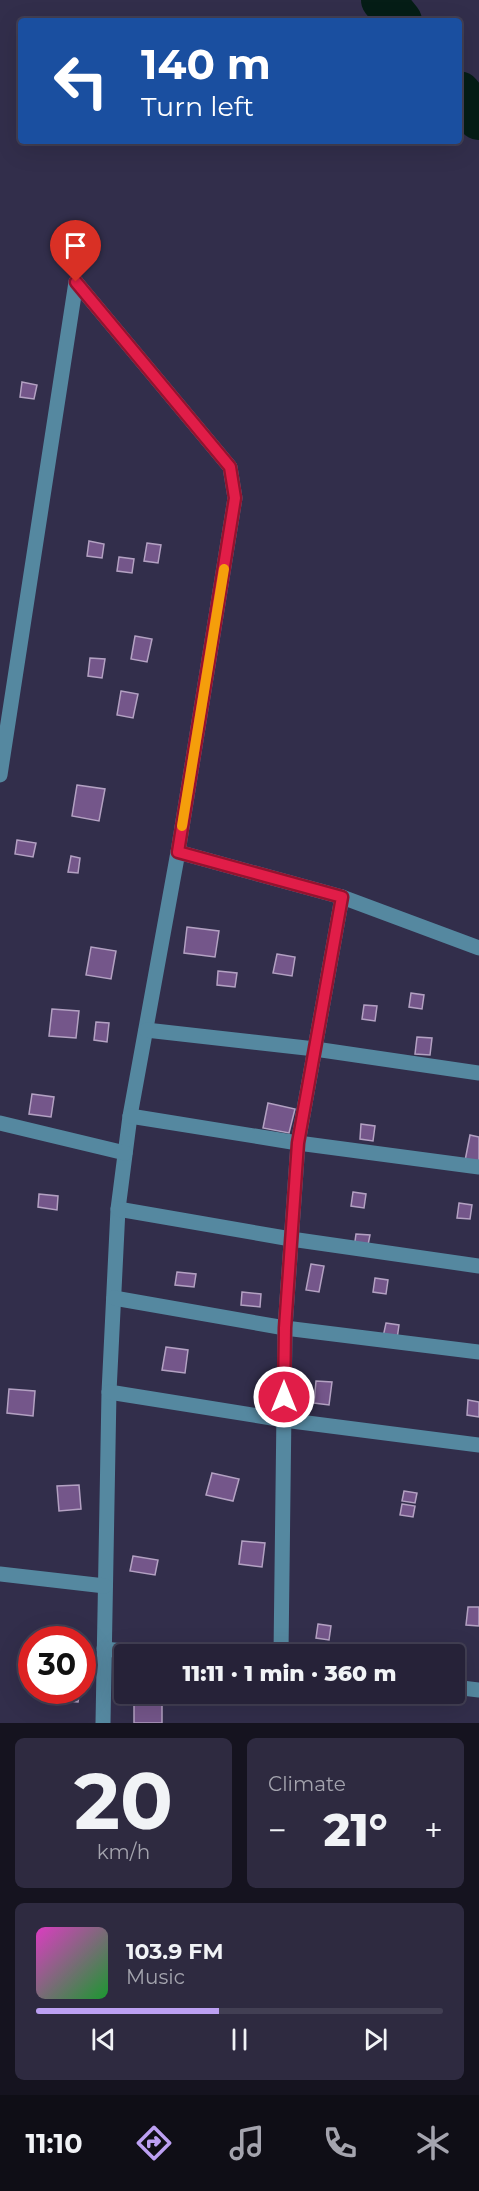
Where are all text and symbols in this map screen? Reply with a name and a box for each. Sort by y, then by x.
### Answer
text: 140 m [141,38,271,90]
icon: left [42,42,120,120]
text: Turn left [141,90,254,123]
pin [50,220,101,282]
icon: arrive [59,229,92,262]
position arrow [252,1365,316,1429]
speed limit sign: 30 [18,1626,96,1704]
text: 11:11 · 1 min · 360 m [182,1660,397,1687]
text: 20 [74,1753,173,1849]
text: Climate [268,1772,346,1796]
text: 21° [324,1802,387,1857]
text: − [268,1810,287,1850]
text: + [424,1810,443,1850]
text: km/h [97,1840,150,1864]
text: 103.9 FM [126,1938,223,1965]
text: Music [126,1965,185,1989]
icon: previous [87,2023,120,2056]
icon: pause [223,2023,256,2056]
icon: next [359,2023,392,2056]
icon: directions [133,2122,175,2164]
icon: music [226,2122,268,2164]
icon: phone [319,2122,361,2164]
icon: climate [412,2122,454,2164]
text: 11:10 [25,2127,83,2160]

